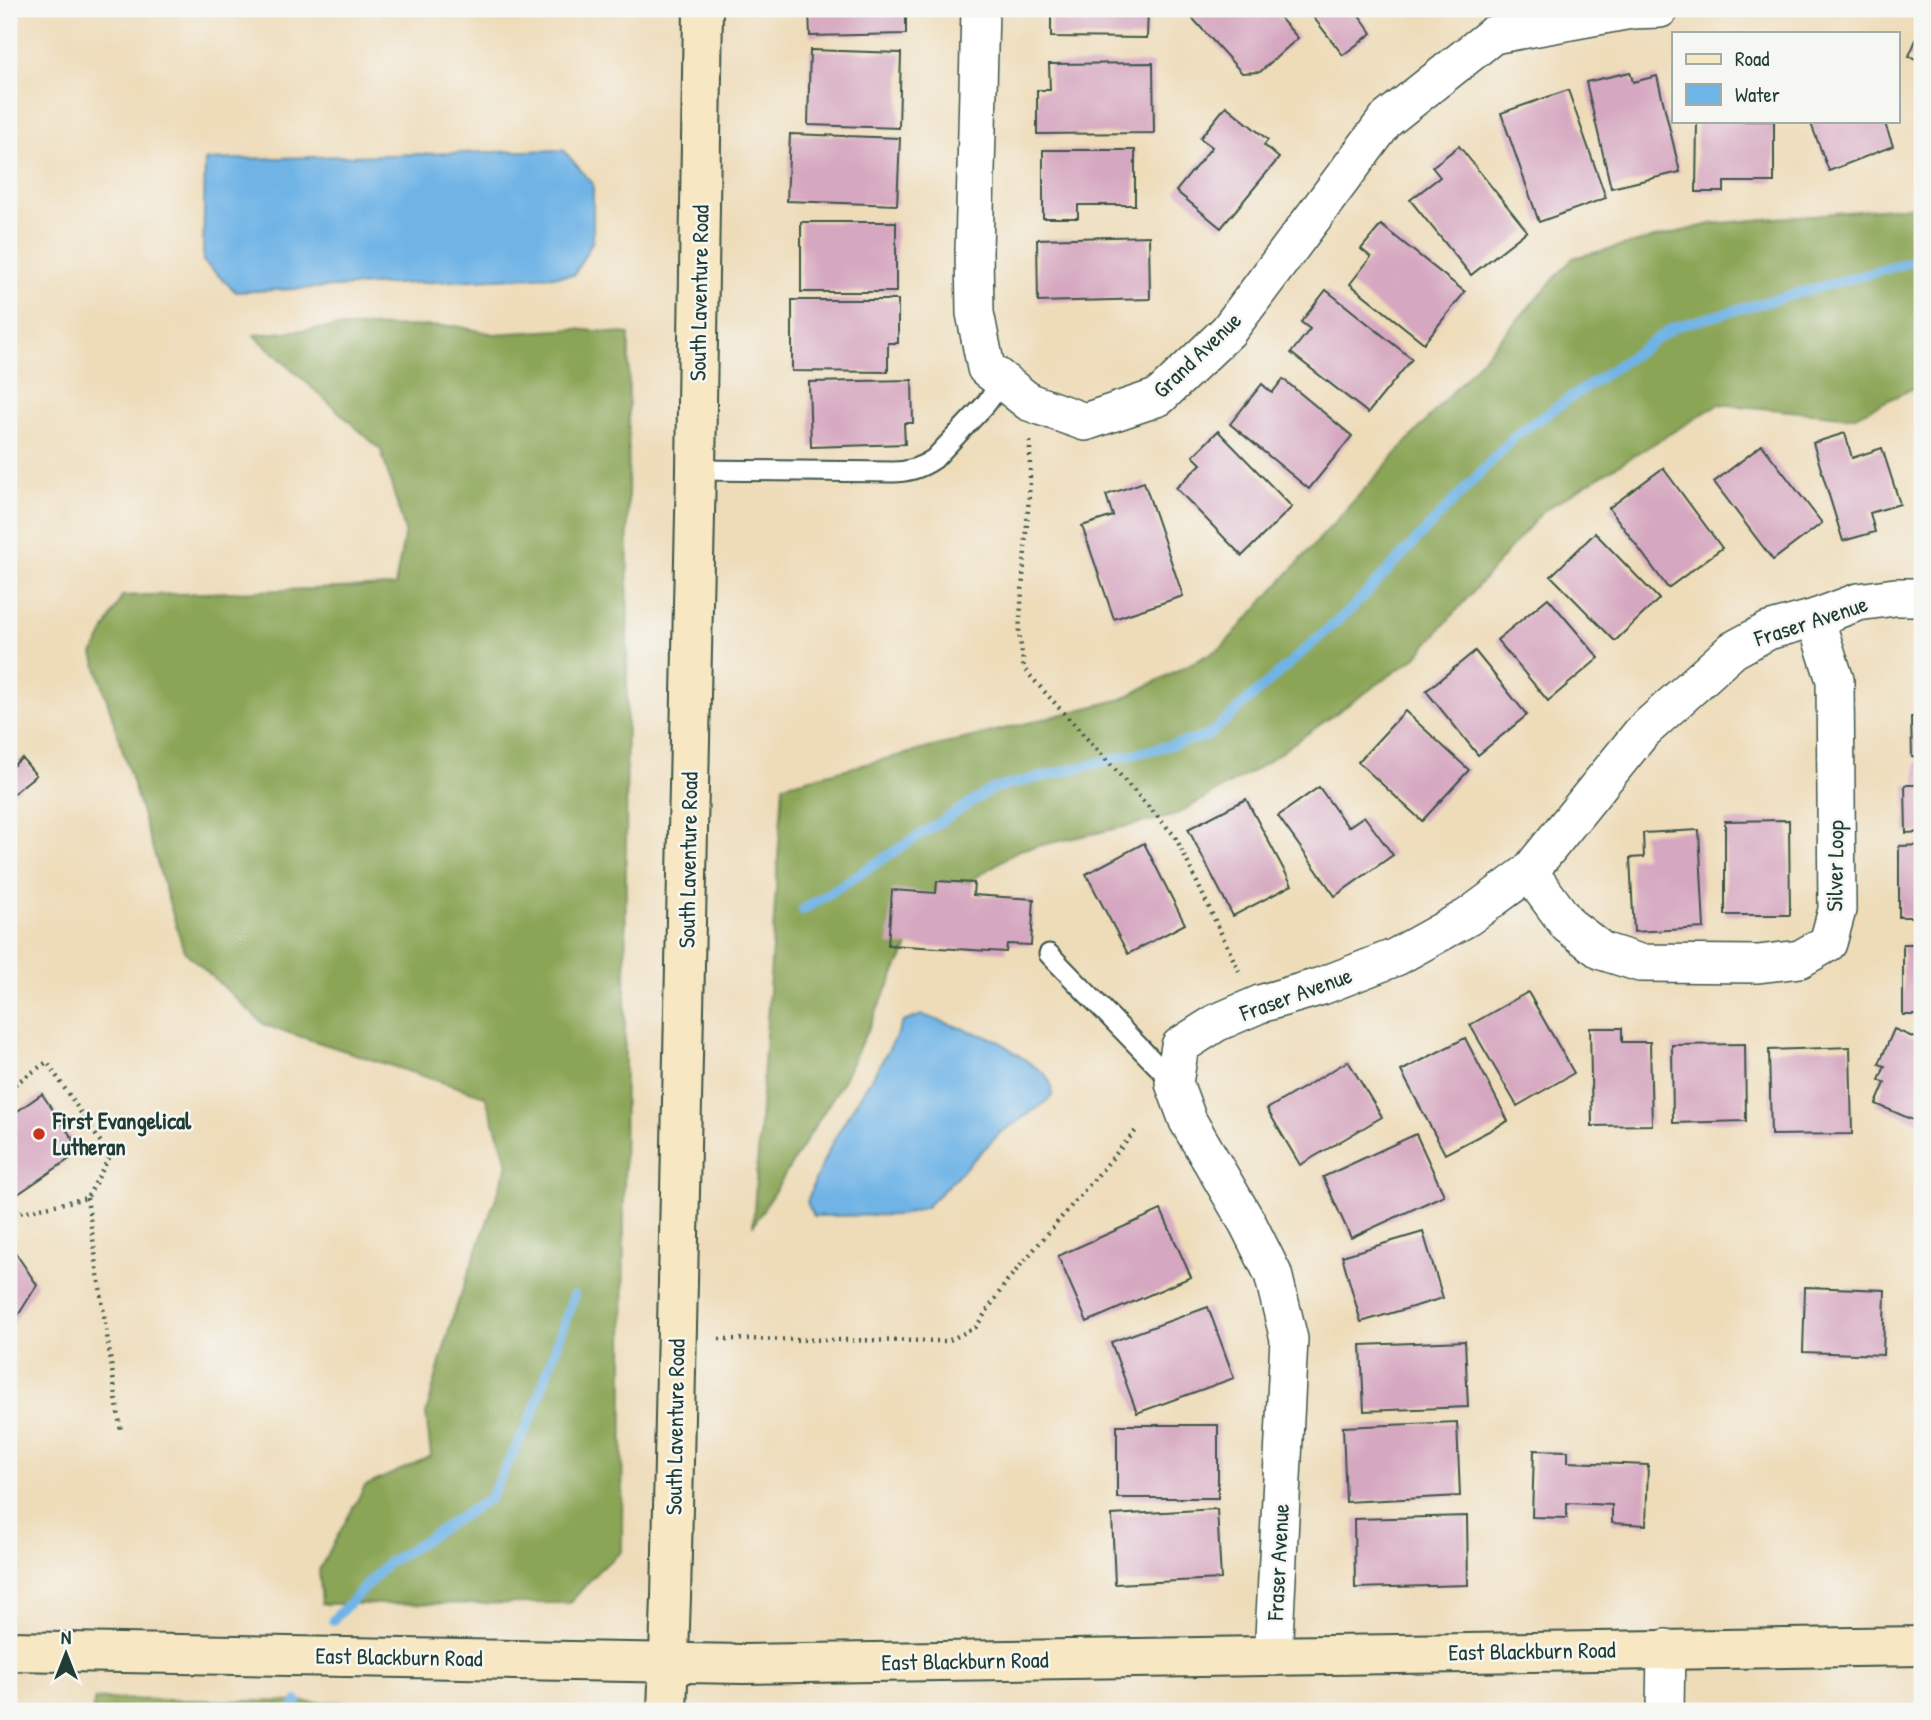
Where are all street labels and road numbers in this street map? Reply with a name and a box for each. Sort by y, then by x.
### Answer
street label: South Laventure Road [681,205,716,381]
street label: Grand Avenue [1146,305,1248,405]
street label: Fraser Avenue [1749,588,1871,654]
street label: South Laventure Road [670,772,705,948]
street label: Silver Loop [1818,820,1851,912]
street label: Fraser Avenue [1235,959,1356,1028]
street label: South Laventure Road [657,1339,692,1515]
street label: Fraser Avenue [1259,1503,1296,1622]
street label: East Blackburn Road [1448,1634,1616,1667]
street label: East Blackburn Road [315,1640,483,1673]
street label: East Blackburn Road [881,1644,1049,1677]

